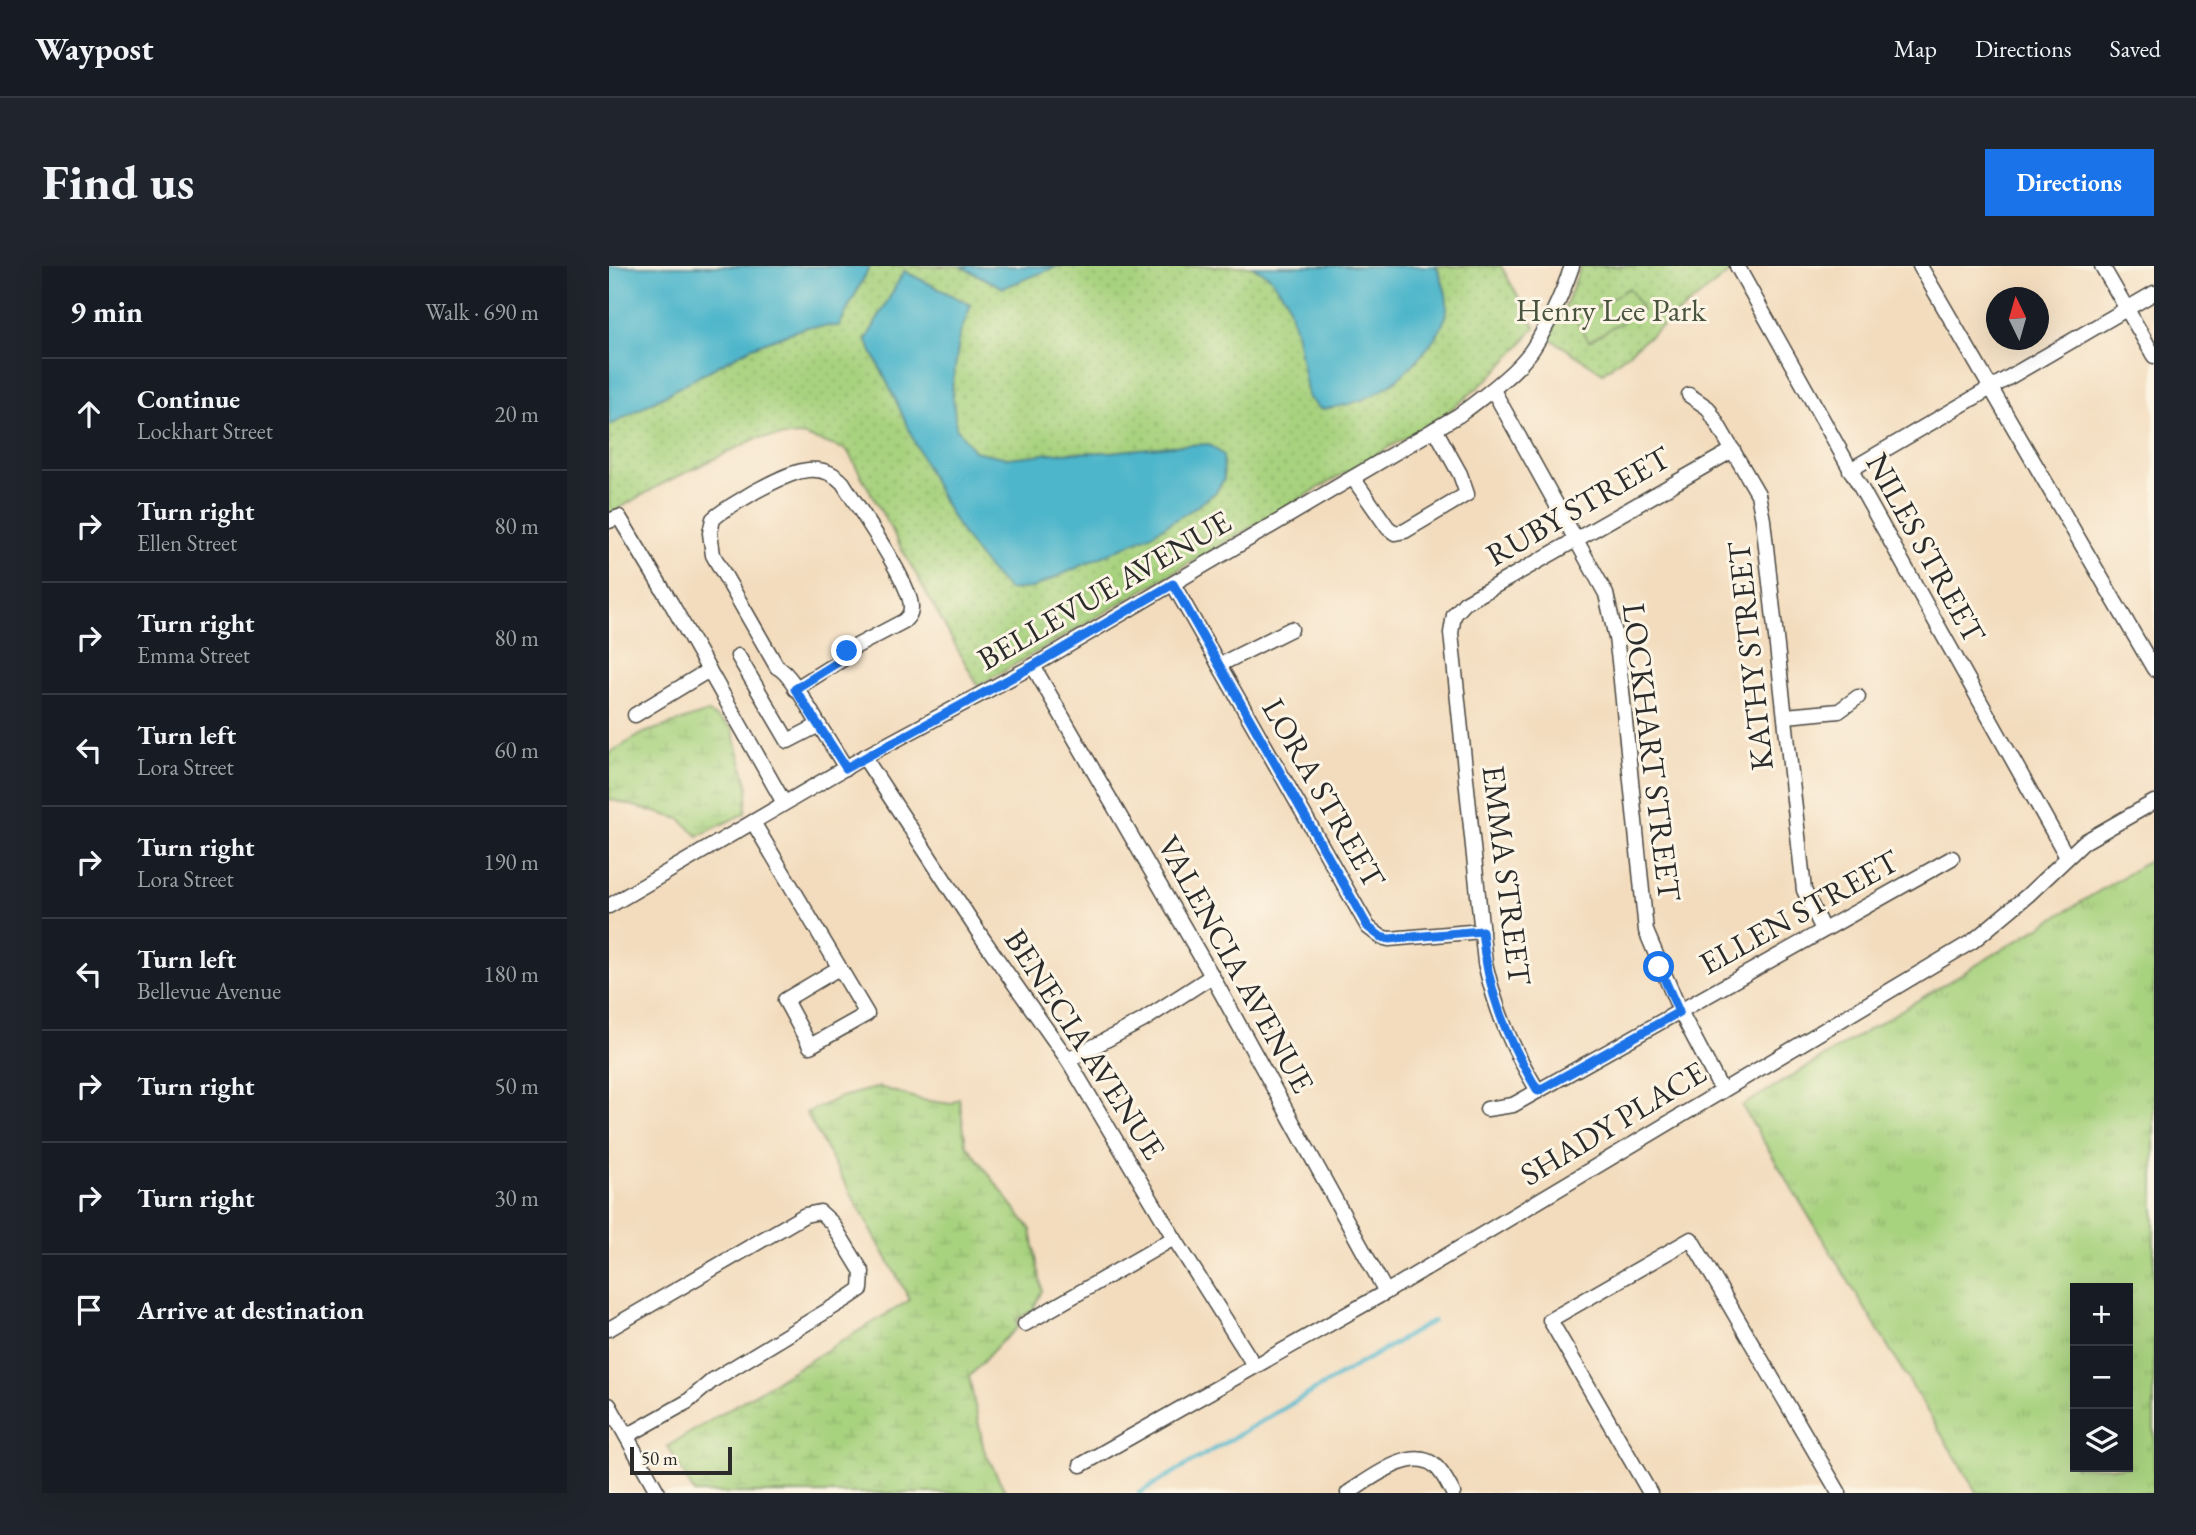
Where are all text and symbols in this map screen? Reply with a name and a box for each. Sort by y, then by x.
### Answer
text: Waypost [35,27,154,70]
text: Map [1894,33,1937,64]
text: Directions [1975,33,2072,64]
text: Saved [2110,33,2161,64]
button: Directions [1985,149,2154,216]
text: Find us [42,150,194,214]
north arrow [1986,287,2049,350]
park label: Henry Lee Park [1516,289,1707,331]
text: 9 min [70,292,143,331]
text: Walk · 690 m [425,297,539,327]
text: Continue [137,382,240,416]
icon: ahead [70,395,108,433]
text: 20 m [494,399,539,429]
text: Lockhart Street [137,416,273,446]
street label: RUBY STREET [1478,436,1678,576]
street label: NILES STREET [1857,446,1996,651]
text: Turn right [137,494,255,528]
street label: BELLEVUE AVENUE [970,500,1238,680]
icon: right [70,507,108,545]
text: 80 m [494,511,539,541]
text: Ellen Street [137,528,237,558]
street label: KATHY STREET [1717,539,1783,772]
street label: LOCKHART STREET [1613,601,1691,904]
text: Turn right [137,606,255,640]
icon: right [70,619,108,657]
text: 80 m [494,623,539,653]
route end [831,635,862,666]
text: Emma Street [137,640,250,670]
street label: LORA STREET [1253,691,1396,896]
text: Turn left [137,718,236,752]
icon: left [70,731,108,769]
text: 60 m [494,735,539,765]
text: Lora Street [137,752,234,782]
street label: EMMA STREET [1473,763,1541,988]
street label: VALENCIA AVENUE [1148,828,1324,1100]
text: Turn right [137,830,255,864]
street label: ELLEN STREET [1692,840,1907,984]
icon: right [70,843,108,881]
text: 190 m [483,847,539,877]
text: Lora Street [137,864,234,894]
street label: BENECIA AVENUE [995,921,1175,1167]
text: Turn left [137,942,236,976]
route start [1643,951,1674,982]
icon: left [70,955,108,993]
text: 180 m [483,959,539,989]
text: Bellevue Avenue [137,976,281,1006]
street label: SHADY PLACE [1512,1051,1714,1195]
icon: right [70,1067,108,1105]
text: Turn right [137,1069,255,1103]
text: 50 m [494,1071,539,1101]
icon: right [70,1179,108,1217]
text: Turn right [137,1181,255,1215]
text: 30 m [494,1183,539,1213]
map controls [2070,1283,2133,1472]
button: + [2070,1283,2133,1346]
icon: arrive [70,1291,108,1329]
text: Arrive at destination [137,1293,364,1327]
button: − [2070,1346,2133,1409]
button: layers [2070,1409,2133,1472]
scale bar [630,1444,731,1476]
text: 50 m [641,1446,678,1471]

